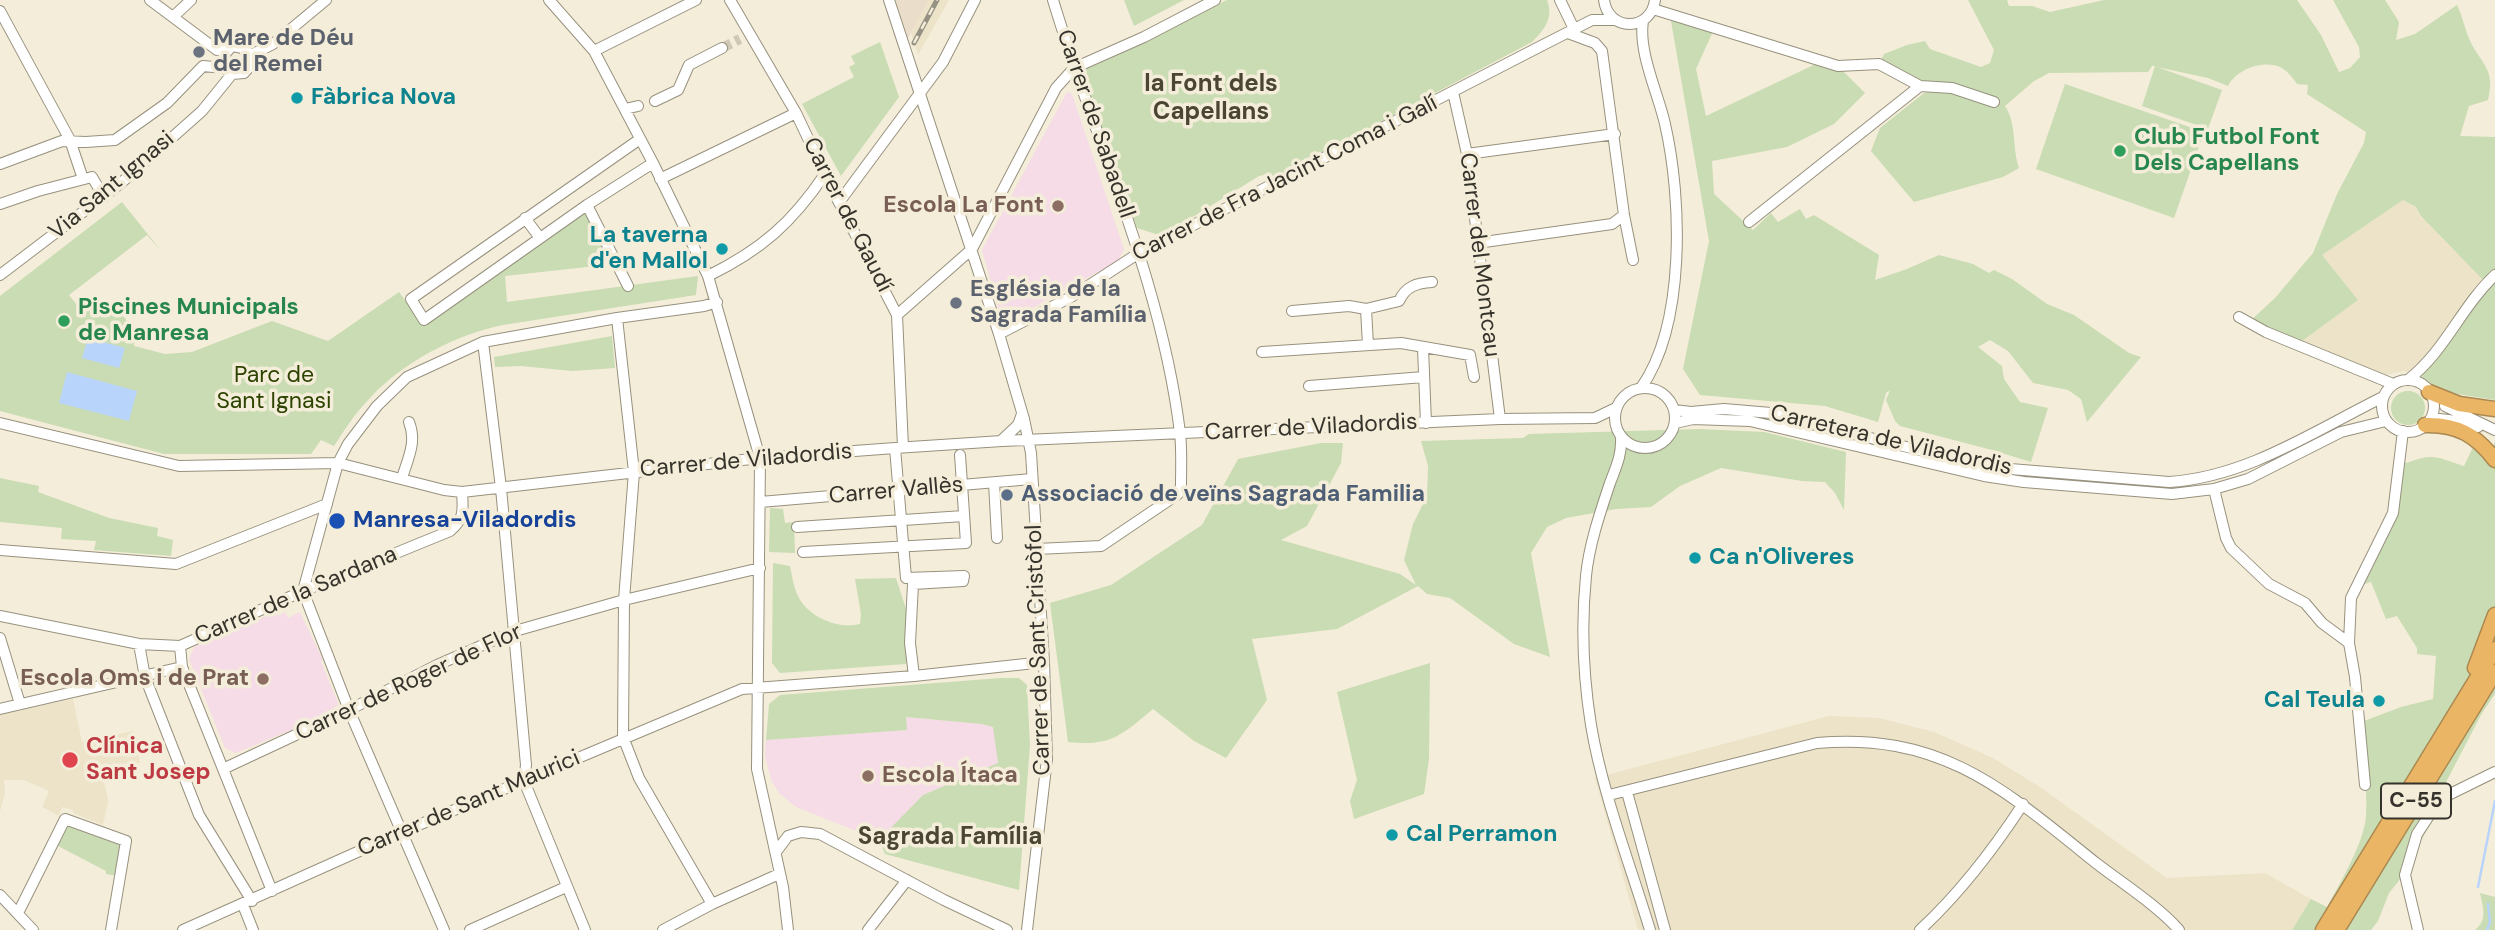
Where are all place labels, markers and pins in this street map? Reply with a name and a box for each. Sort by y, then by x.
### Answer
place label: Mare de Déu del Remei [213,25,354,79]
marker: Mare de Déu del Remei [191,44,207,60]
place label: Fàbrica Nova [311,84,456,112]
marker: Fàbrica Nova [289,90,305,106]
place label: Club Futbol Font Dels Capellans [2134,124,2320,178]
marker: Club Futbol Font Dels Capellans [2112,143,2128,159]
place label: Escola La Font [883,192,1044,220]
marker: Escola La Font [1050,198,1066,214]
place label: La taverna d'en Mallol [590,222,708,276]
marker: La taverna d'en Mallol [714,241,730,257]
place label: Església de la Sagrada Família [970,276,1147,330]
place label: Piscines Municipals de Manresa [78,294,299,348]
marker: Església de la Sagrada Família [948,295,964,311]
marker: Piscines Municipals de Manresa [56,313,72,329]
place label: Associació de veïns Sagrada Familia [1021,481,1425,509]
marker: Associació de veïns Sagrada Familia [999,487,1015,503]
place label: Manresa-Viladordis [353,507,576,535]
marker: Manresa-Viladordis [327,511,347,531]
place label: Ca n'Oliveres [1709,544,1855,572]
marker: Ca n'Oliveres [1687,550,1703,566]
place label: Escola Oms i de Prat [20,665,249,693]
marker: Escola Oms i de Prat [255,671,271,687]
place label: Cal Teula [2264,687,2365,715]
marker: Cal Teula [2371,693,2387,709]
place label: Clínica Sant Josep [86,733,211,787]
marker: Clínica Sant Josep [60,750,80,770]
place label: Escola Ítaca [882,762,1018,790]
marker: Escola Ítaca [860,768,876,784]
place label: Cal Perramon [1406,821,1558,849]
marker: Cal Perramon [1384,827,1400,843]

